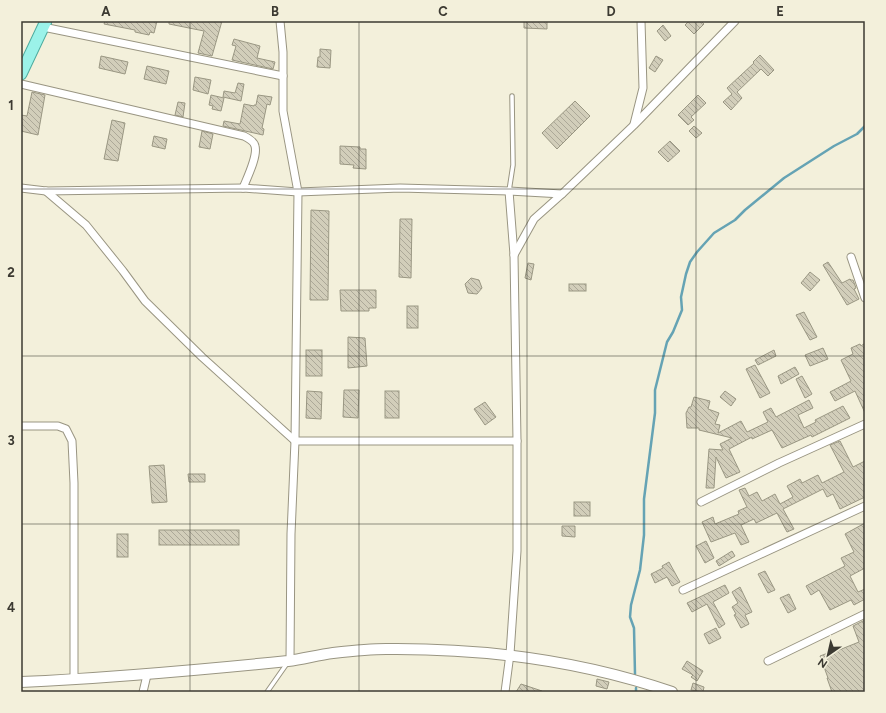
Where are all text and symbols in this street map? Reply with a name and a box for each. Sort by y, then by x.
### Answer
text: A [101,4,111,19]
text: B [271,4,279,19]
text: C [438,4,448,19]
text: D [606,4,616,19]
text: E [776,4,784,19]
text: 1 [8,98,14,113]
text: 2 [7,265,15,280]
text: 3 [7,433,15,448]
text: 4 [7,600,15,615]
north arrow [808,635,848,675]
text: N [816,655,830,671]

